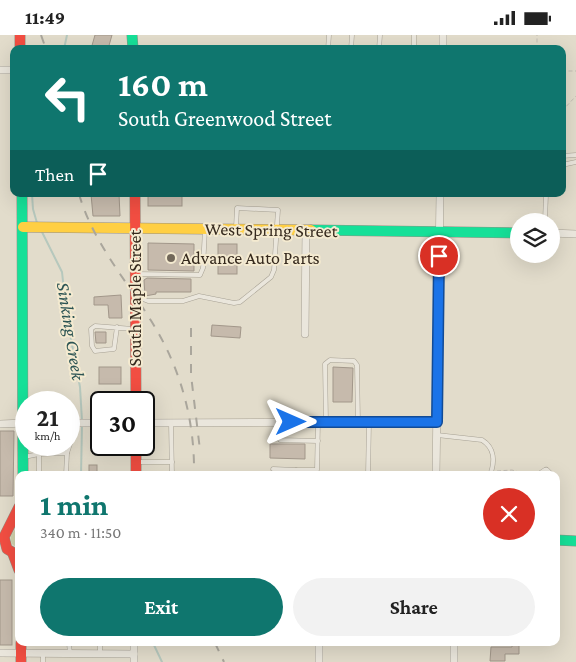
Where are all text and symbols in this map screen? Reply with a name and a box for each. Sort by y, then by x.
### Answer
text: 11:49 [25,7,65,28]
icon: left [35,65,100,130]
text: 160 m [118,65,208,104]
text: South Greenwood Street [118,106,332,131]
icon: arrive [84,160,112,188]
text: Then [35,164,74,185]
map controls [510,213,560,263]
button: layers [510,213,560,263]
street label: West Spring Street [204,219,339,241]
street label: South Maple Street [125,229,145,366]
pin [418,235,460,277]
icon: arrive [425,242,453,270]
place label: Advance Auto Parts [181,248,320,268]
marker: Advance Auto Parts [165,252,177,264]
water label: Sinking Creek [53,281,89,382]
speed limit sign: 30 [90,391,155,456]
position arrow [264,395,316,447]
text: 21 [36,404,59,431]
text: km/h [35,429,60,443]
text: 1 min [40,488,108,521]
button: close [483,488,535,540]
text: 340 m · 11:50 [40,524,121,541]
button: Exit [40,578,283,636]
button: Share [293,578,535,636]

